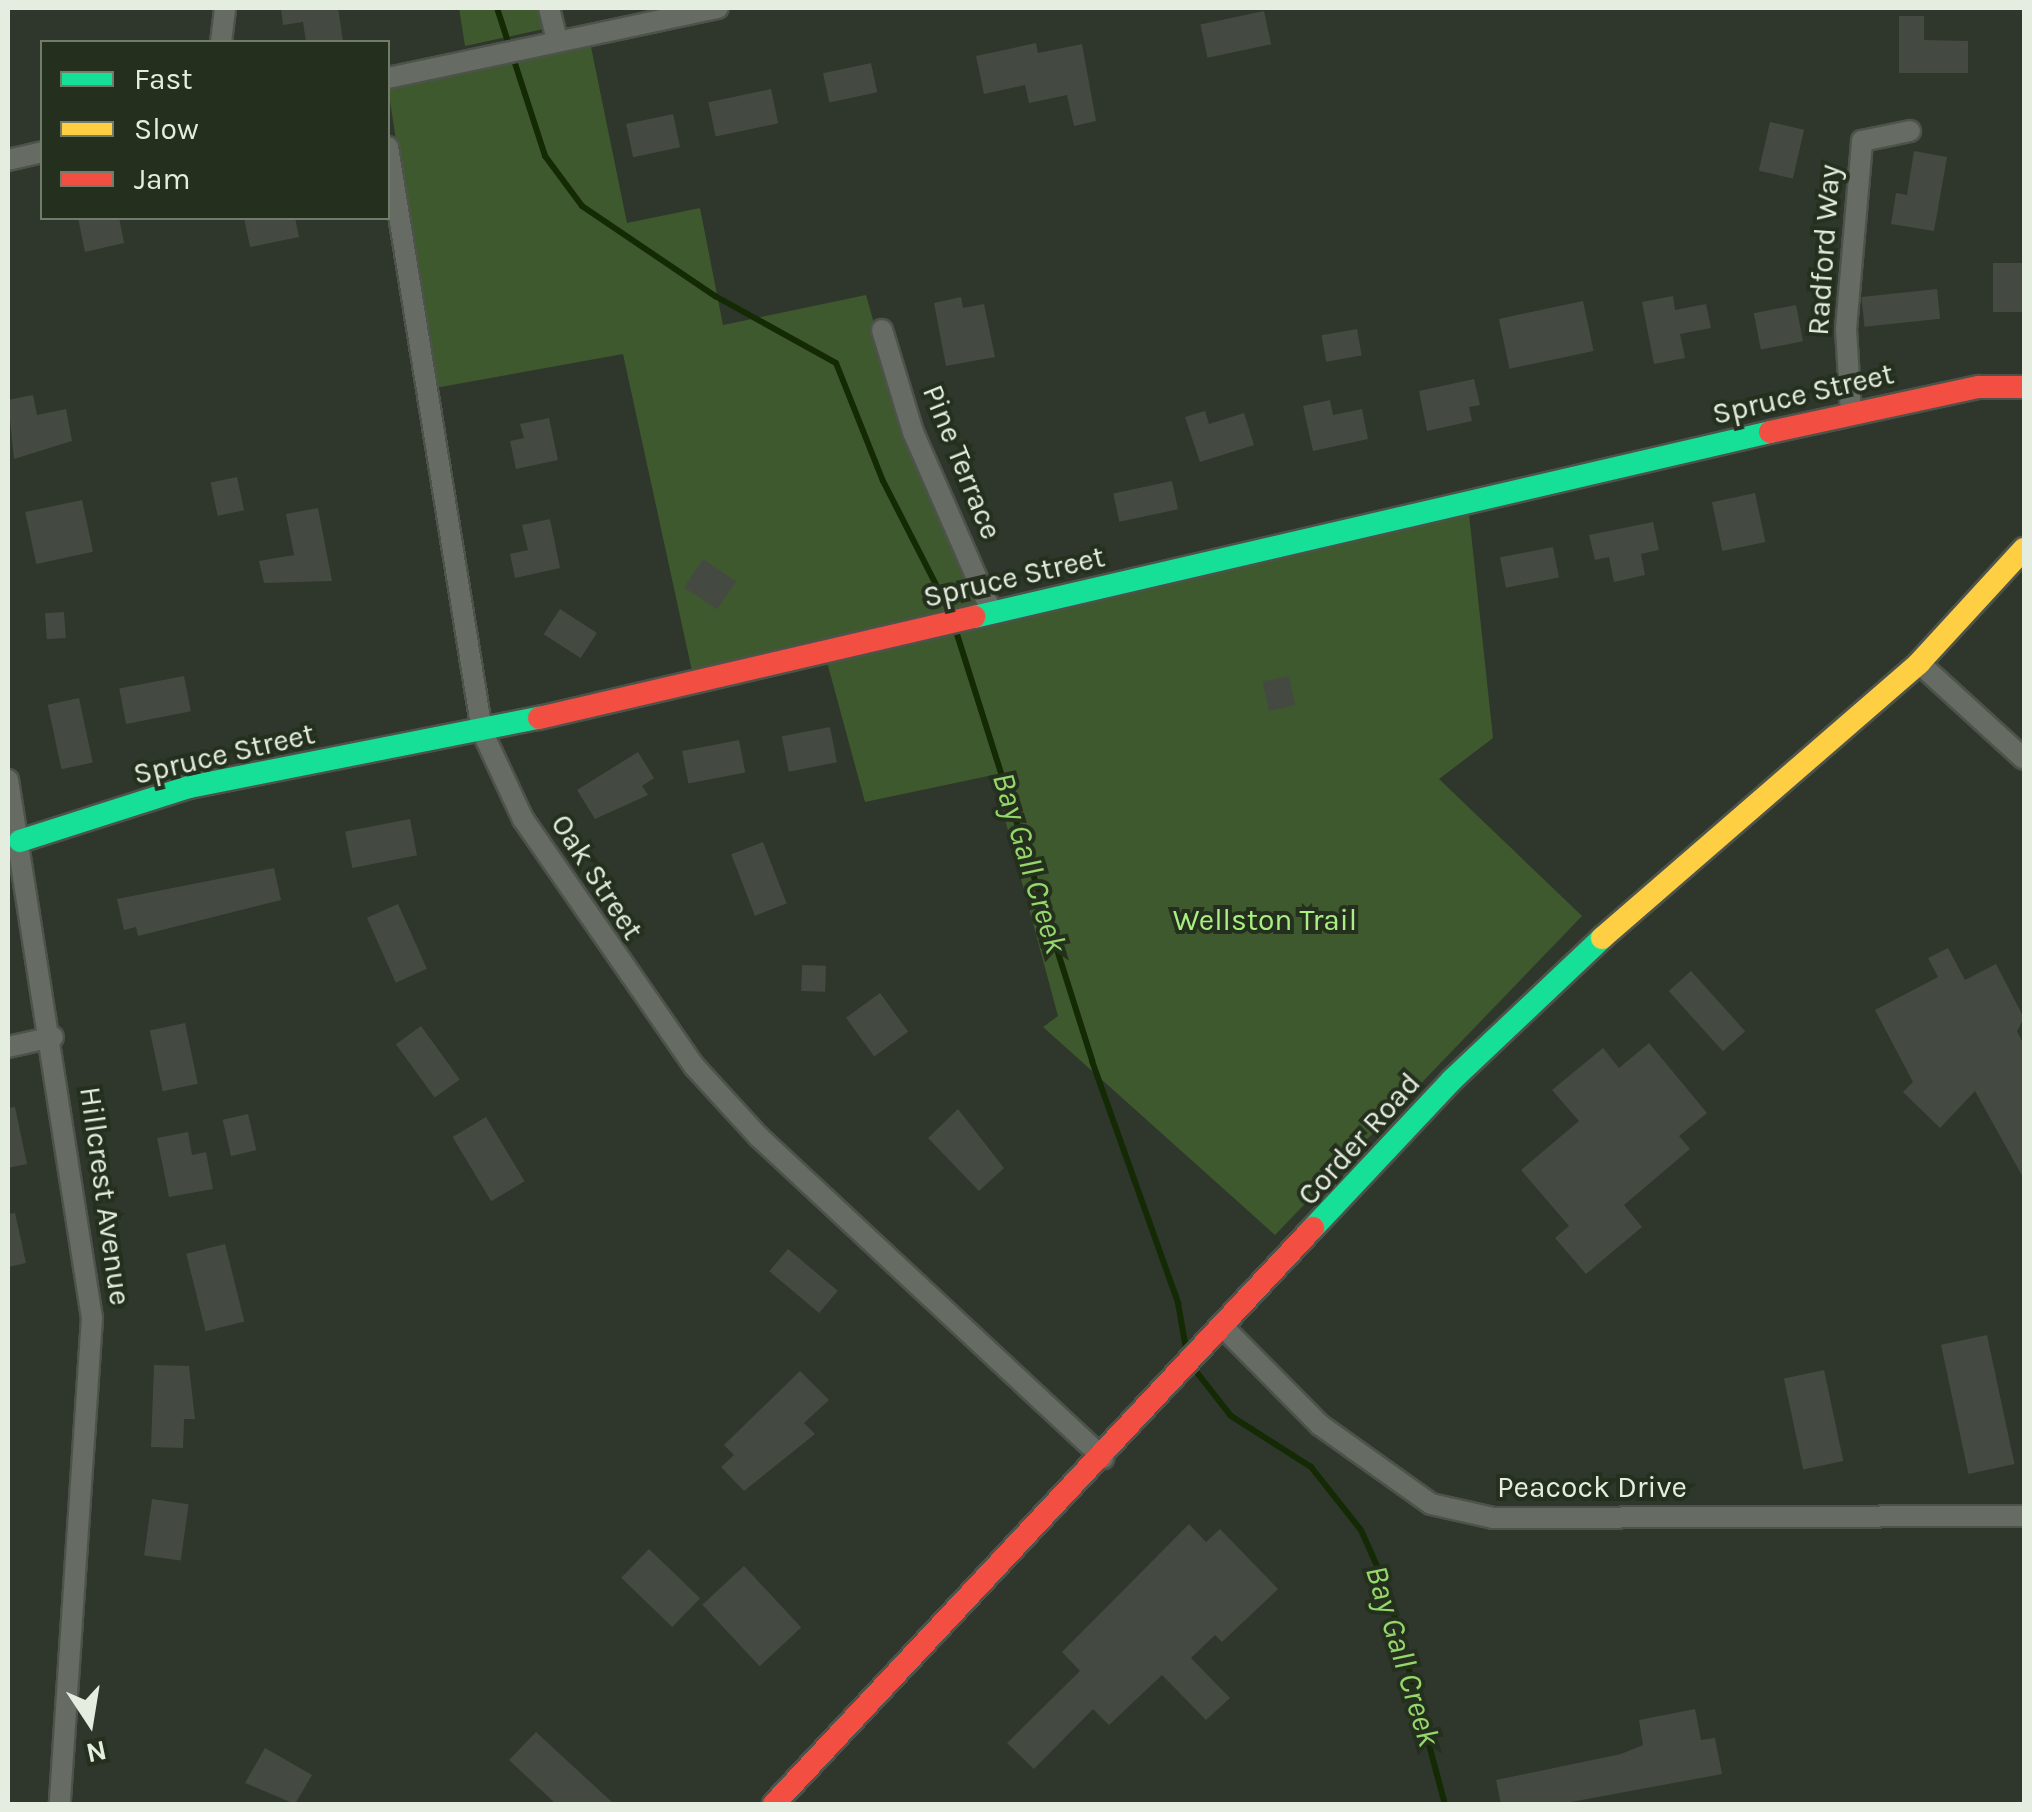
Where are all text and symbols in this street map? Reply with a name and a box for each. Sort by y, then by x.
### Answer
legend [40,40,390,220]
text: Fast [134,61,193,97]
text: Slow [134,111,199,147]
text: Jam [134,161,191,197]
street label: Radford Way [1800,163,1848,337]
street label: Spruce Street [1709,356,1897,432]
street label: Pine Terrace [915,379,1009,545]
street label: Spruce Street [920,539,1108,615]
street label: Spruce Street [130,716,318,792]
water label: Bay Gall Creek [983,768,1075,958]
street label: Oak Street [543,808,651,946]
park label: Wellston Trail [1173,902,1357,938]
street label: Corder Road [1290,1065,1428,1213]
street label: Hillcrest Avenue [72,1084,138,1308]
street label: Peacock Drive [1497,1469,1687,1505]
water label: Bay Gall Creek [1356,1561,1448,1751]
north arrow [40,1672,140,1772]
text: N [83,1734,110,1770]

